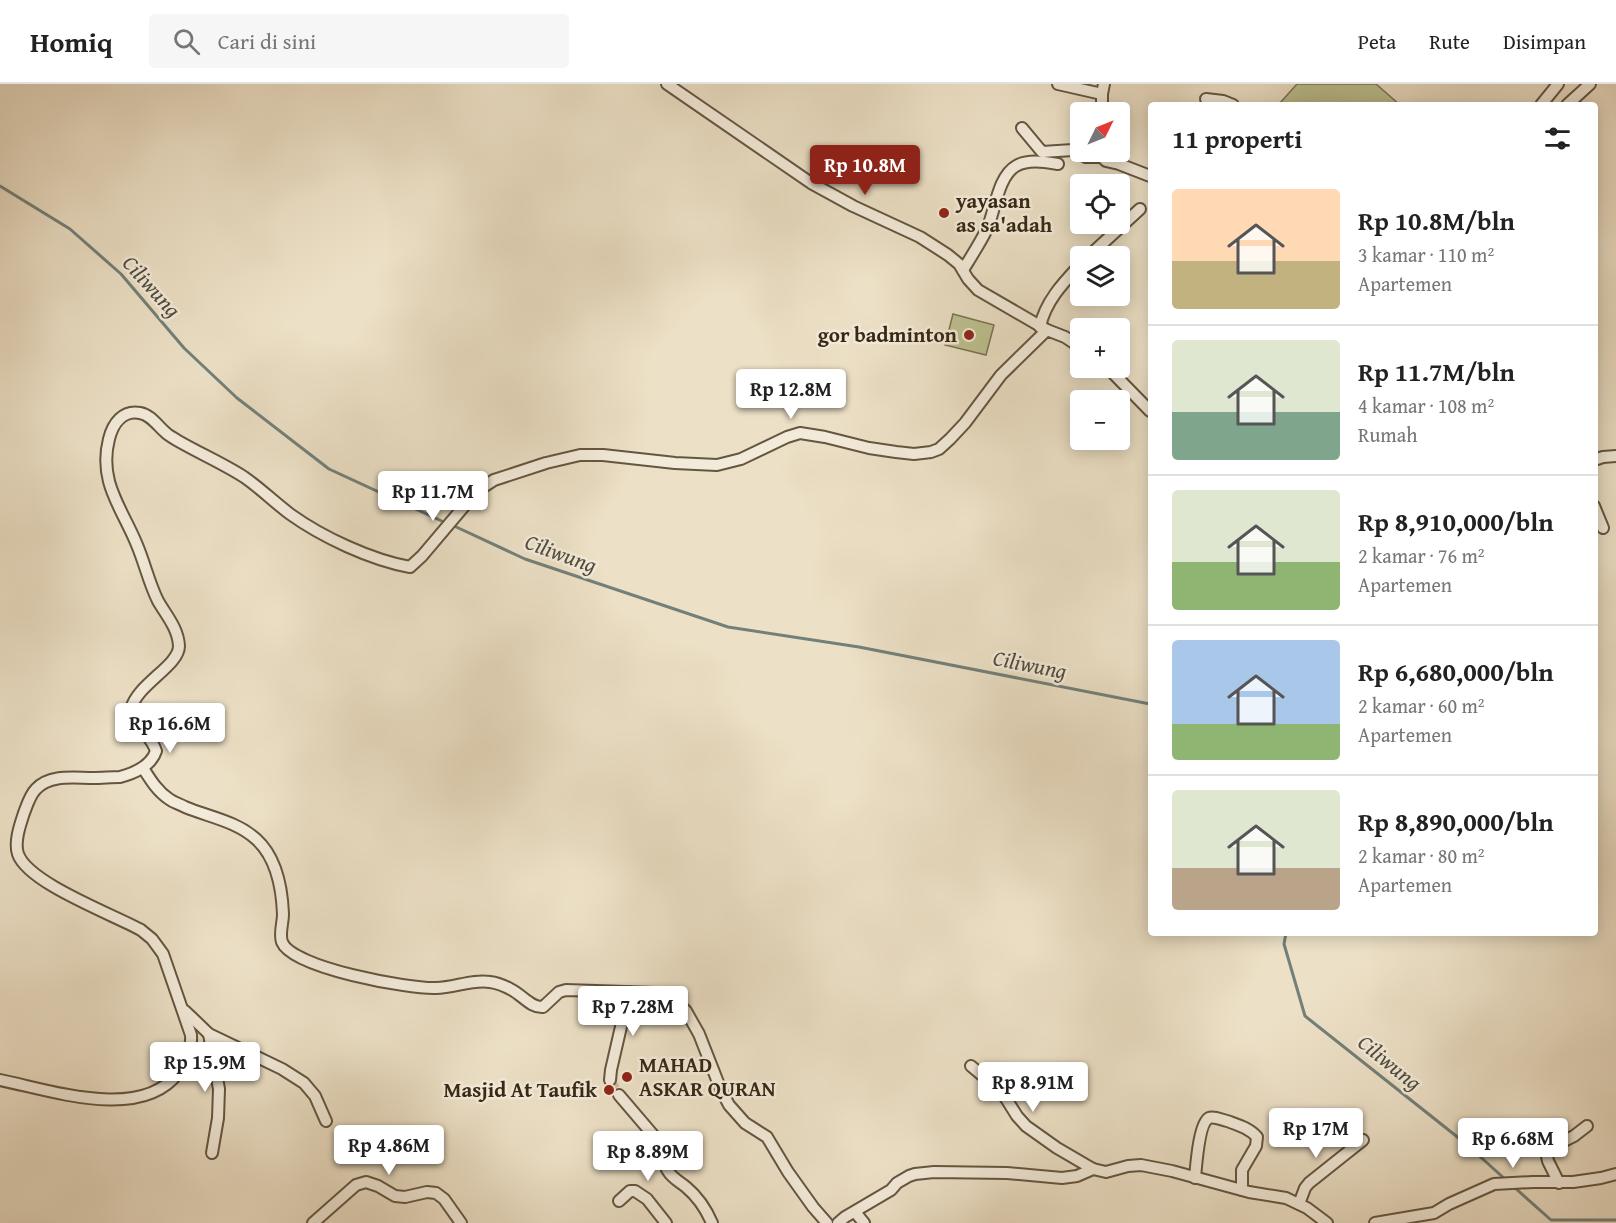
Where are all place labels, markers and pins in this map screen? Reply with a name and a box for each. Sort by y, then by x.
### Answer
pin: Rp 10.8M [803,145,927,196]
place label: yayasan as sa'adah [955,185,1053,240]
marker: yayasan as sa'adah [937,206,951,220]
place label: gor badminton [818,319,958,350]
marker: gor badminton [962,328,976,342]
pin: Rp 12.8M [729,369,853,420]
pin: Rp 11.7M [371,471,495,522]
pin: Rp 16.6M [108,703,232,754]
pin: Rp 7.28M [571,986,695,1037]
pin: Rp 15.9M [143,1042,267,1093]
place label: MAHAD ASKAR QURAN [639,1049,776,1104]
pin: Rp 8.91M [971,1062,1095,1113]
marker: MAHAD ASKAR QURAN [620,1070,634,1084]
place label: Masjid At Taufik [444,1074,598,1105]
marker: Masjid At Taufik [602,1083,616,1097]
pin: Rp 17M [1267,1108,1365,1159]
pin: Rp 6.68M [1451,1118,1575,1169]
pin: Rp 4.86M [327,1125,451,1176]
pin: Rp 8.89M [586,1131,710,1182]

